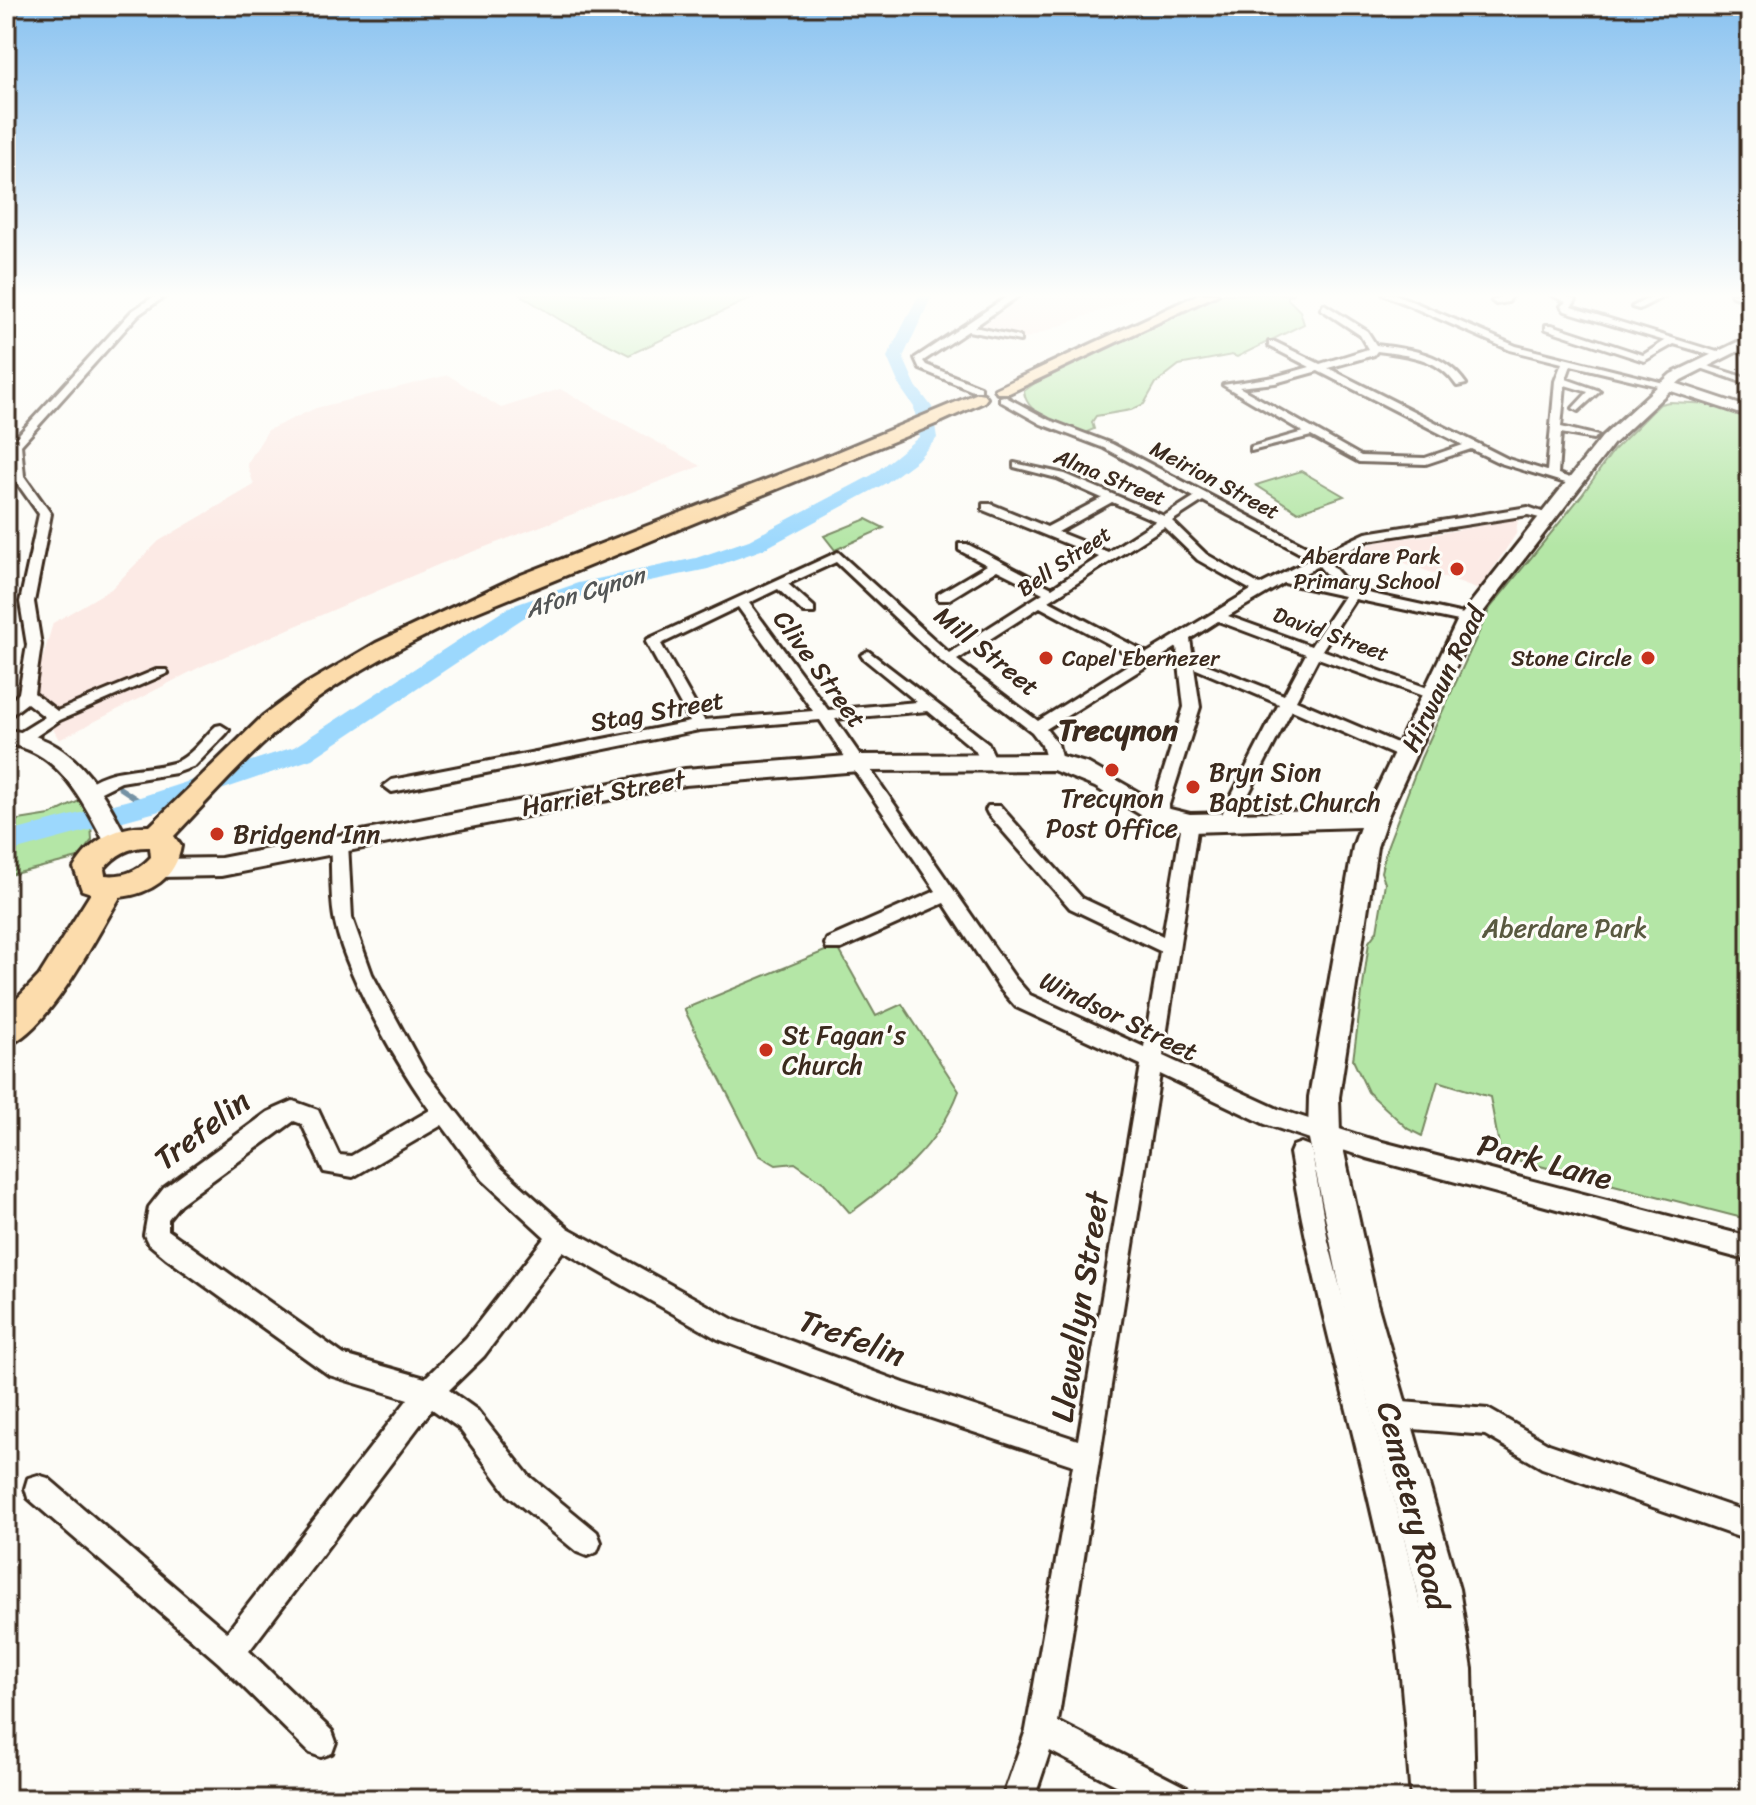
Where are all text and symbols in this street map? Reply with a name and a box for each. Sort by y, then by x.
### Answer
street label: Meirion Street [1143,429,1287,531]
street label: Alma Street [1047,437,1172,517]
street label: Bell Street [1009,515,1120,607]
place label: Aberdare Park Primary School [1294,537,1442,601]
water label: Afon Cynon [519,553,653,630]
marker: Aberdare Park Primary School [1448,560,1466,578]
street label: Mill Street [924,594,1050,708]
street label: David Street [1267,595,1395,673]
street label: Hirwaun Road [1388,596,1499,760]
street label: Clive Street [761,600,879,738]
place label: Capel Ebernezer [1062,639,1221,678]
place label: Stone Circle [1511,639,1632,678]
marker: Capel Ebernezer [1037,649,1055,667]
marker: Stone Circle [1639,649,1657,667]
street label: Stag Street [586,677,728,745]
district label: Trecynon [1058,703,1179,757]
place label: Bryn Sion Baptist Church [1209,749,1381,825]
street label: Harriet Street [518,756,690,830]
marker: Trecynon Post Office [1103,761,1121,779]
place label: Trecynon Post Office [1046,775,1178,851]
marker: Bryn Sion Baptist Church [1184,778,1202,796]
place label: Bridgend Inn [233,811,380,857]
marker: Bridgend Inn [208,825,226,843]
park label: Aberdare Park [1481,905,1648,951]
street label: Windsor Street [1032,958,1206,1074]
place label: St Fagan's Church [782,1012,907,1088]
marker: St Fagan's Church [757,1041,775,1059]
street label: Trefelin [141,1074,263,1186]
street label: Park Lane [1471,1117,1619,1207]
street label: Llewellyn Street [1034,1187,1127,1426]
street label: Trefelin [791,1292,913,1384]
street label: Cemetery Road [1360,1396,1467,1619]

